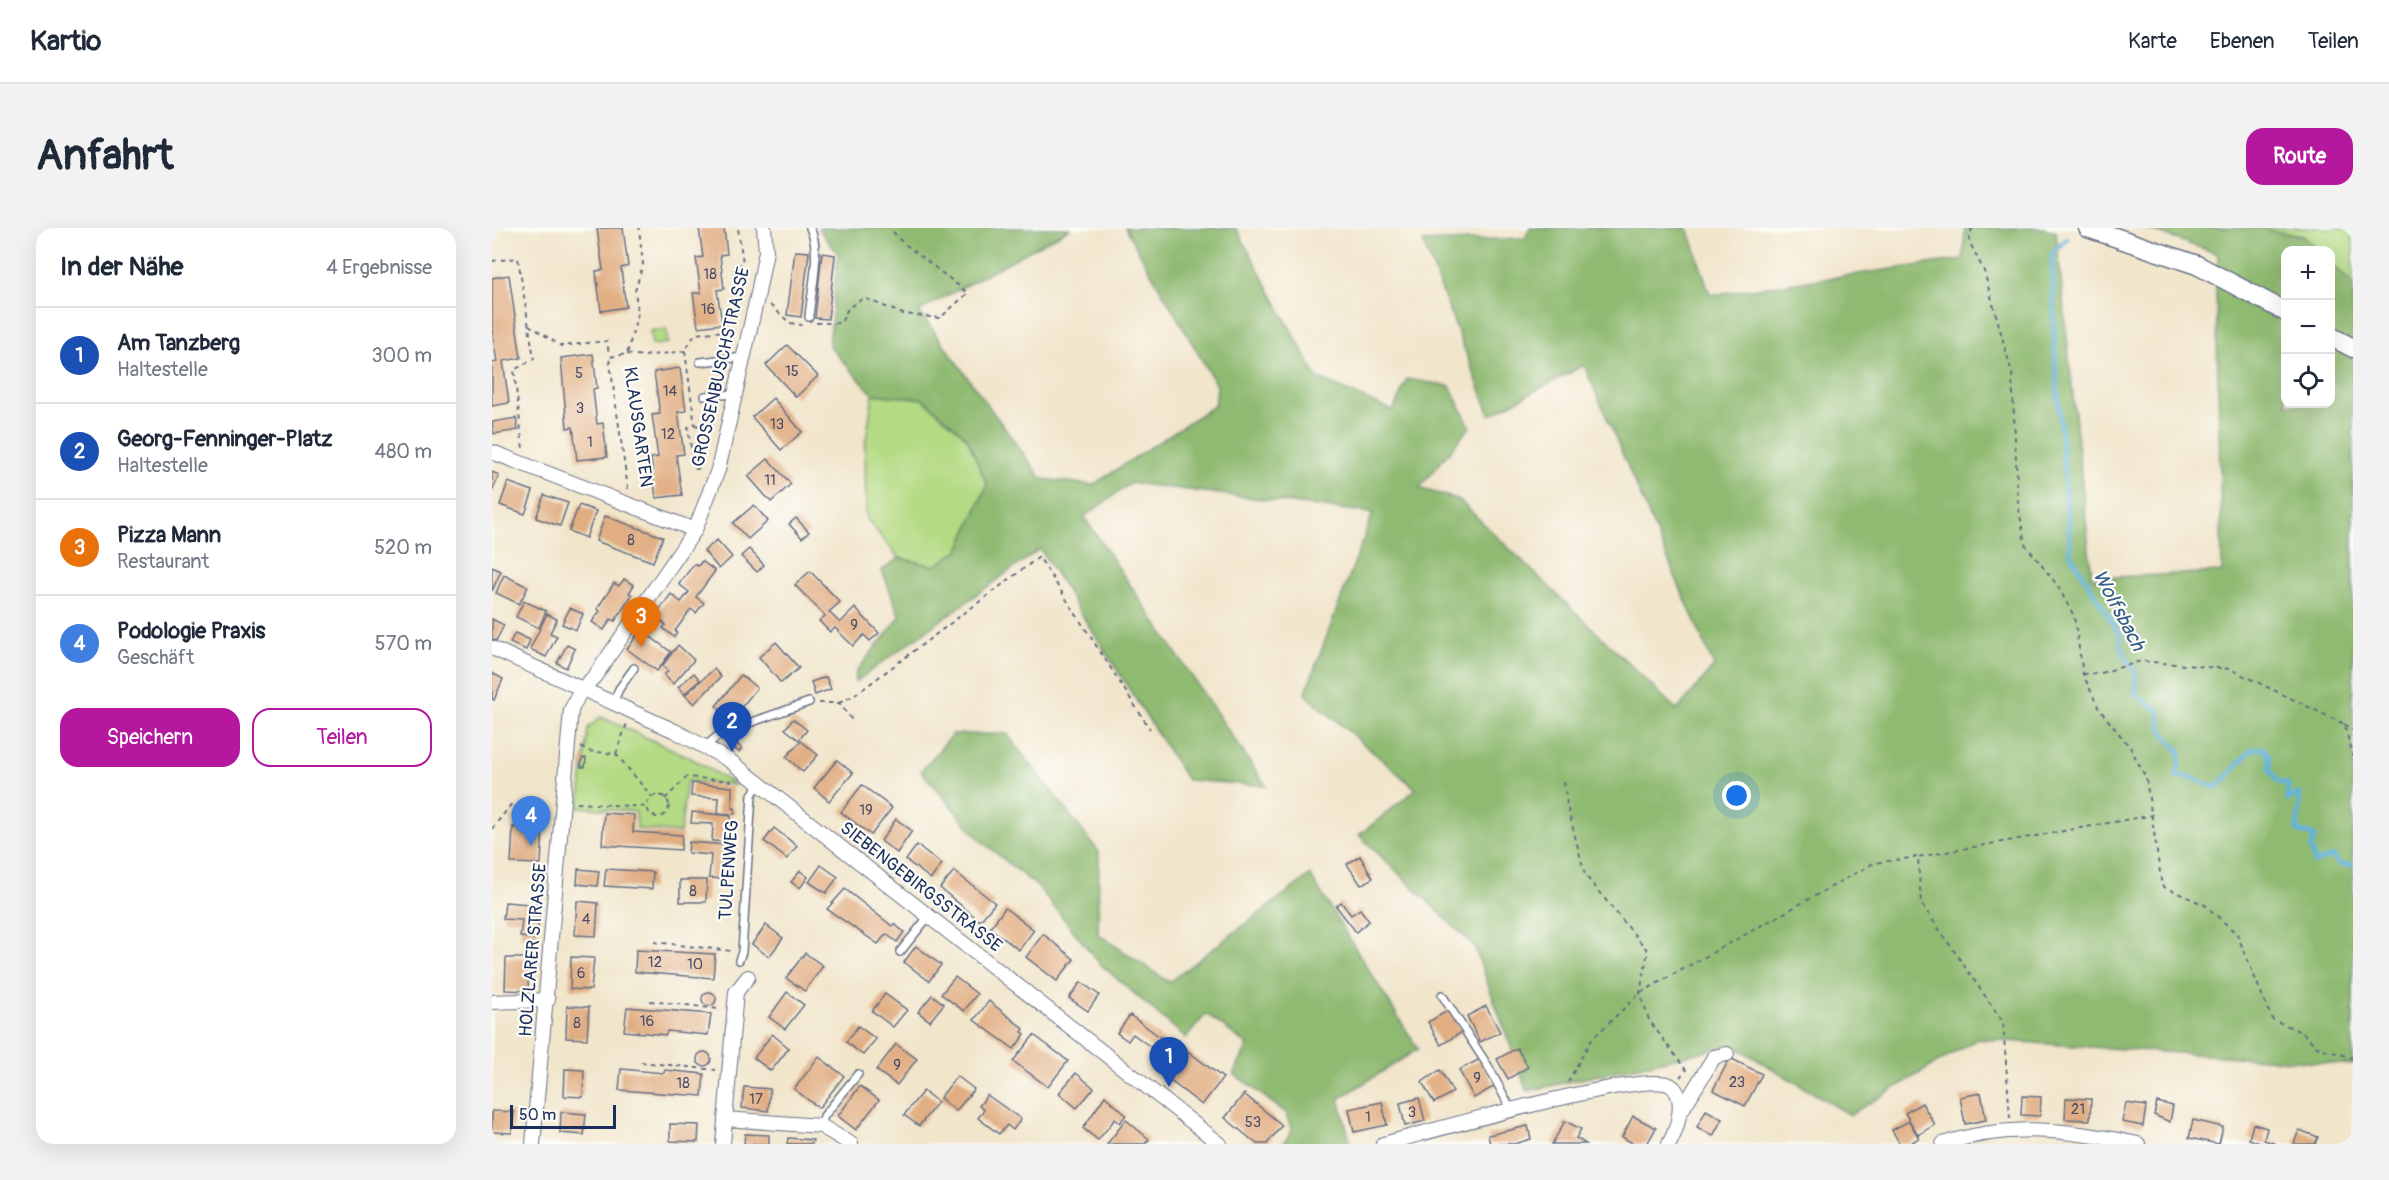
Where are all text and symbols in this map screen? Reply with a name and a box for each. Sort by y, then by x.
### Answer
text: Kartio [30,24,101,59]
text: Karte [2128,28,2177,55]
text: Ebenen [2210,28,2275,55]
text: Teilen [2308,28,2359,55]
button: Route [2246,128,2353,185]
text: Anfahrt [36,130,174,182]
map controls [2281,246,2335,408]
button: + [2281,246,2335,300]
text: In der Nähe [60,251,183,283]
text: 4 Ergebnisse [326,255,432,280]
street label: GROSSENBUSCHSTRASSE [687,265,755,469]
house number: 18 [703,265,717,284]
house number: 16 [701,300,715,319]
button: − [2281,300,2335,354]
text: Am Tanzberg [117,329,240,357]
text: 1 [76,343,83,368]
text: 300 m [371,343,432,368]
button: locate [2281,354,2335,408]
text: Haltestelle [117,357,208,382]
house number: 15 [785,362,799,381]
house number: 5 [575,364,583,383]
street label: KLAUSGARTEN [618,365,658,489]
house number: 14 [663,382,678,401]
house number: 3 [576,399,584,418]
house number: 13 [770,415,784,434]
text: Georg-Fenninger-Platz [117,425,333,453]
house number: 12 [661,425,675,444]
house number: 1 [587,433,593,452]
text: 2 [74,439,85,464]
text: 480 m [375,439,432,464]
text: Haltestelle [117,453,208,478]
house number: 11 [764,471,776,490]
text: Pizza Mann [117,521,221,549]
house number: 8 [627,531,635,550]
text: 3 [74,535,85,560]
text: 520 m [374,535,432,560]
text: Restaurant [117,549,209,574]
water label: Wolfsbach [2087,565,2152,656]
pin: 3 [622,598,660,647]
house number: 9 [850,616,858,635]
text: Podologie Praxis [117,617,265,645]
text: 4 [74,631,85,656]
text: 570 m [375,631,432,656]
text: Geschäft [117,645,194,670]
pin: 2 [712,702,752,752]
button: Speichern [60,708,240,767]
button: Teilen [252,708,432,767]
your location [1722,781,1751,810]
pin: 4 [512,796,550,846]
house number: 19 [859,801,873,820]
street label: SIEBENGEBIRGSSTRASSE [835,817,1007,957]
street label: TULPENWEG [714,819,744,921]
street label: HOLZLARER STRASSE [514,862,552,1038]
house number: 8 [689,882,697,901]
house number: 4 [582,910,591,929]
house number: 12 [648,953,662,972]
house number: 10 [687,955,703,974]
house number: 6 [577,964,585,983]
house number: 16 [640,1012,654,1031]
house number: 8 [573,1014,581,1033]
pin: 1 [1150,1038,1188,1087]
house number: 9 [893,1056,901,1075]
house number: 9 [1473,1069,1481,1088]
house number: 23 [1729,1073,1745,1092]
house number: 18 [676,1074,690,1093]
house number: 17 [749,1090,763,1109]
house number: 21 [2071,1100,2085,1119]
scale bar [510,1102,616,1130]
house number: 3 [1408,1103,1416,1122]
text: 50 m [519,1105,556,1125]
house number: 1 [1365,1108,1371,1127]
house number: 53 [1245,1113,1261,1132]

